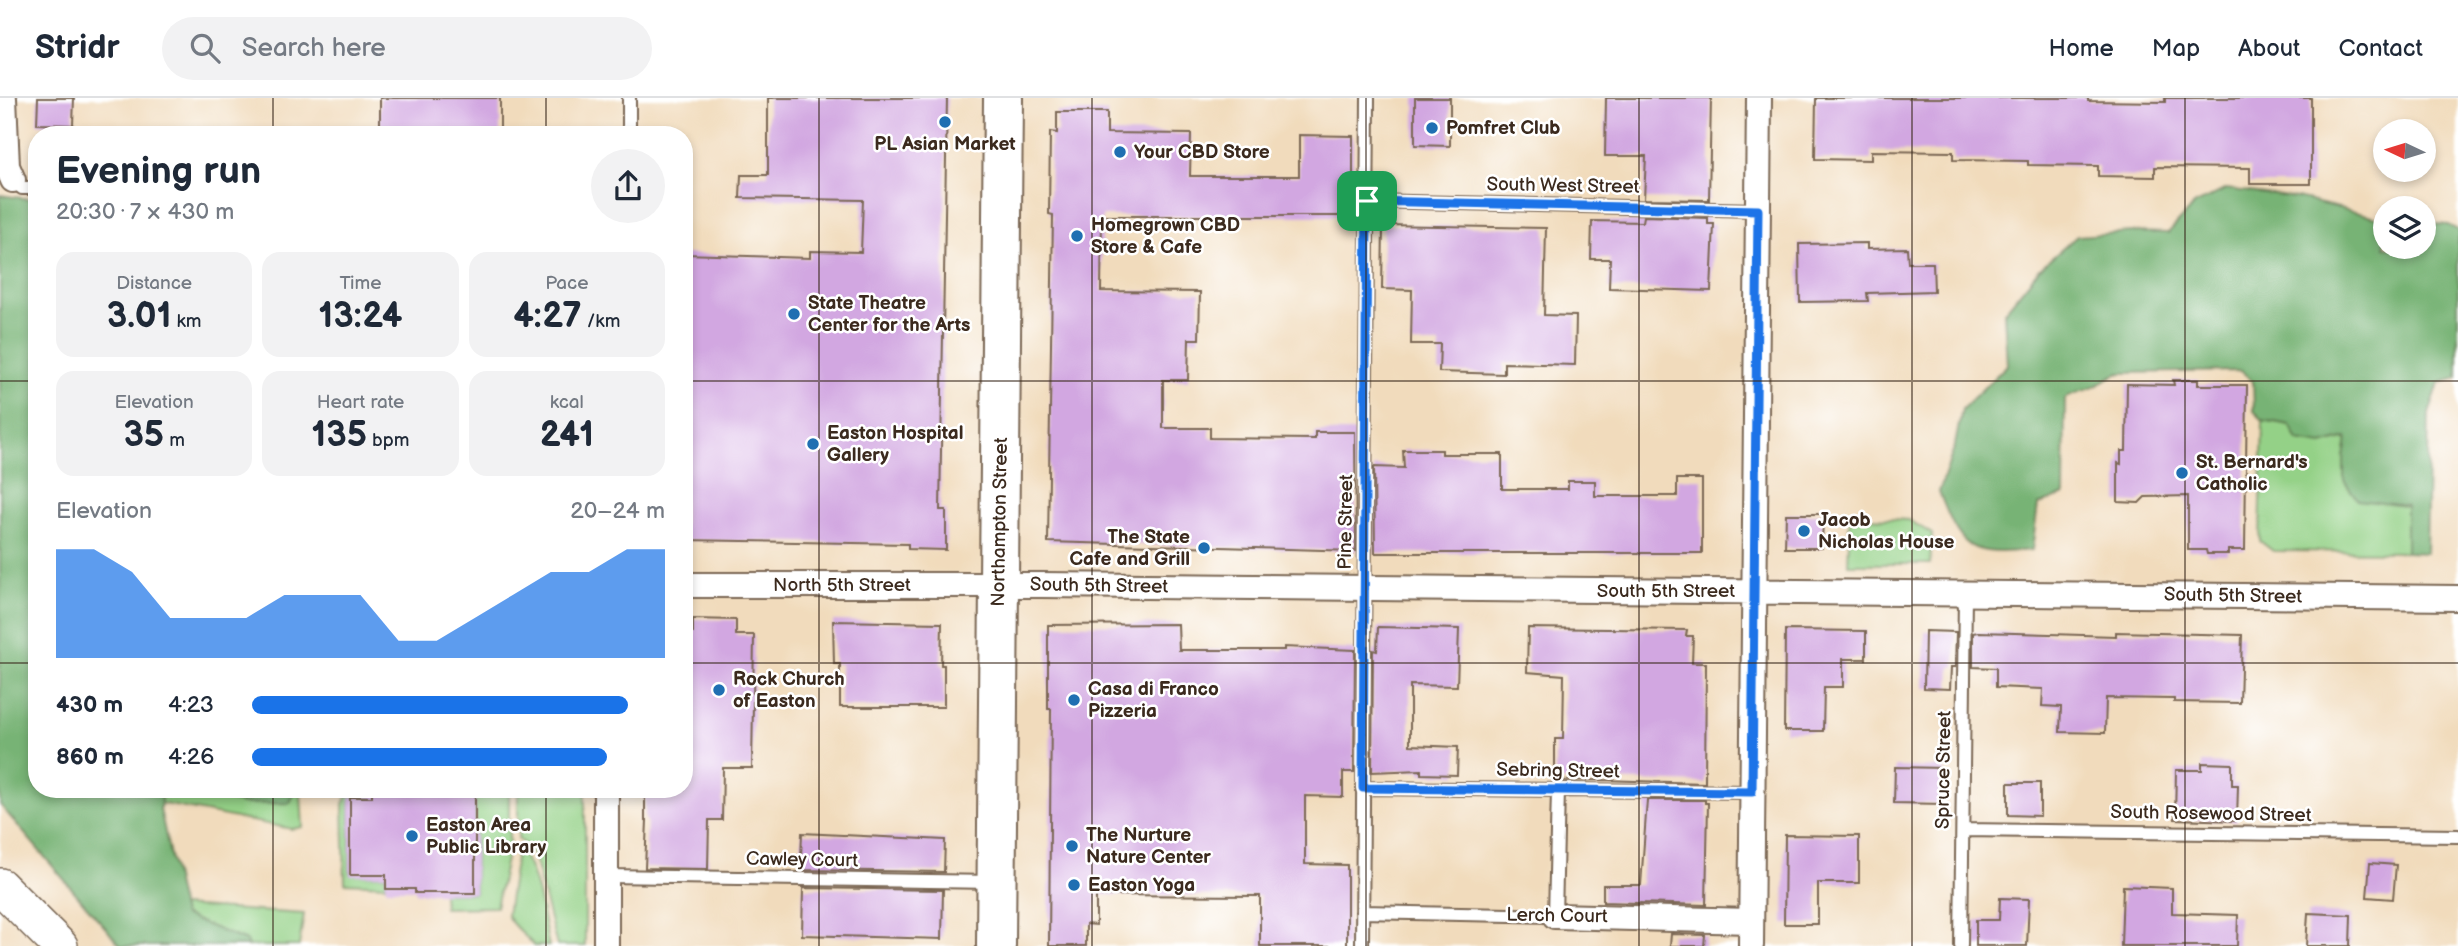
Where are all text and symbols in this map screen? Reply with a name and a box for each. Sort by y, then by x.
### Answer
search box [162,17,652,80]
text: Stridr [35,28,120,68]
icon: search [186,29,224,67]
text: Search here [242,33,386,64]
text: Home [2049,34,2114,63]
text: Map [2152,34,2200,63]
text: About [2238,34,2300,63]
text: Contact [2338,34,2423,63]
marker: PL Asian Market [937,114,953,130]
place label: Pomfret Club [1446,117,1560,140]
north arrow [2373,119,2436,182]
map controls [2373,119,2436,259]
marker: Pomfret Club [1424,120,1440,136]
place label: PL Asian Market [874,133,1016,156]
place label: Your CBD Store [1134,141,1270,164]
marker: Your CBD Store [1112,144,1128,160]
text: Evening run [56,149,261,194]
button: share [591,149,665,223]
pin [1337,171,1397,231]
street label: South West Street [1486,173,1640,199]
icon: arrive [1348,182,1386,220]
button: layers [2373,196,2436,259]
text: 20:30 · 7 × 430 m [56,198,234,226]
place label: Homegrown CBD Store & Cafe [1091,214,1240,259]
marker: Homegrown CBD Store & Cafe [1069,228,1085,244]
text: Distance [116,272,192,295]
text: Time [339,272,382,295]
text: Pace [545,272,588,295]
place label: State Theatre Center for the Arts [808,292,970,337]
text: 3.01 [107,295,171,338]
text: 13:24 [319,295,402,338]
text: 4:27 [513,295,582,338]
marker: State Theatre Center for the Arts [786,306,802,322]
text: km [171,310,202,333]
text: /km [582,310,620,333]
text: Elevation [115,391,194,414]
text: Heart rate [317,391,404,414]
text: kcal [550,391,584,414]
text: 35 [123,414,164,457]
text: 135 [312,414,367,457]
text: 241 [540,414,594,457]
place label: Easton Hospital Gallery [827,422,963,467]
text: m [164,429,185,452]
text: bpm [367,429,409,452]
marker: Easton Hospital Gallery [805,436,821,452]
street label: Northampton Street [987,437,1013,607]
place label: St. Bernard's Catholic [2196,451,2308,496]
marker: St. Bernard's Catholic [2174,465,2190,481]
street label: Pine Street [1334,474,1358,570]
text: Elevation [56,497,152,525]
text: 20–24 m [570,497,665,525]
place label: Jacob Nicholas House [1818,509,1955,554]
marker: Jacob Nicholas House [1796,523,1812,539]
place label: The State Cafe and Grill [1070,526,1190,571]
marker: The State Cafe and Grill [1196,540,1212,556]
street label: South 5th Street [1030,573,1169,599]
street label: North 5th Street [773,574,911,597]
street label: South 5th Street [1597,580,1735,603]
street label: South 5th Street [2164,583,2303,609]
place label: Rock Church of Easton [733,668,845,713]
place label: Casa di Franco Pizzeria [1088,678,1219,723]
marker: Rock Church of Easton [711,682,727,698]
text: 430 m [56,691,123,719]
text: 4:23 [168,691,214,719]
marker: Casa di Franco Pizzeria [1066,692,1082,708]
street label: Spruce Street [1931,711,1957,829]
text: 860 m [56,743,124,771]
text: 4:26 [168,743,214,771]
street label: Sebring Street [1496,758,1620,784]
street label: South Rosewood Street [2110,801,2312,827]
place label: Easton Area Public Library [426,814,546,859]
place label: The Nurture Nature Center [1086,824,1211,869]
marker: Easton Area Public Library [404,828,420,844]
marker: The Nurture Nature Center [1064,838,1080,854]
street label: Cawley Court [746,848,858,872]
place label: Easton Yoga [1088,874,1195,897]
marker: Easton Yoga [1066,877,1082,893]
street label: Lerch Court [1506,904,1608,928]

